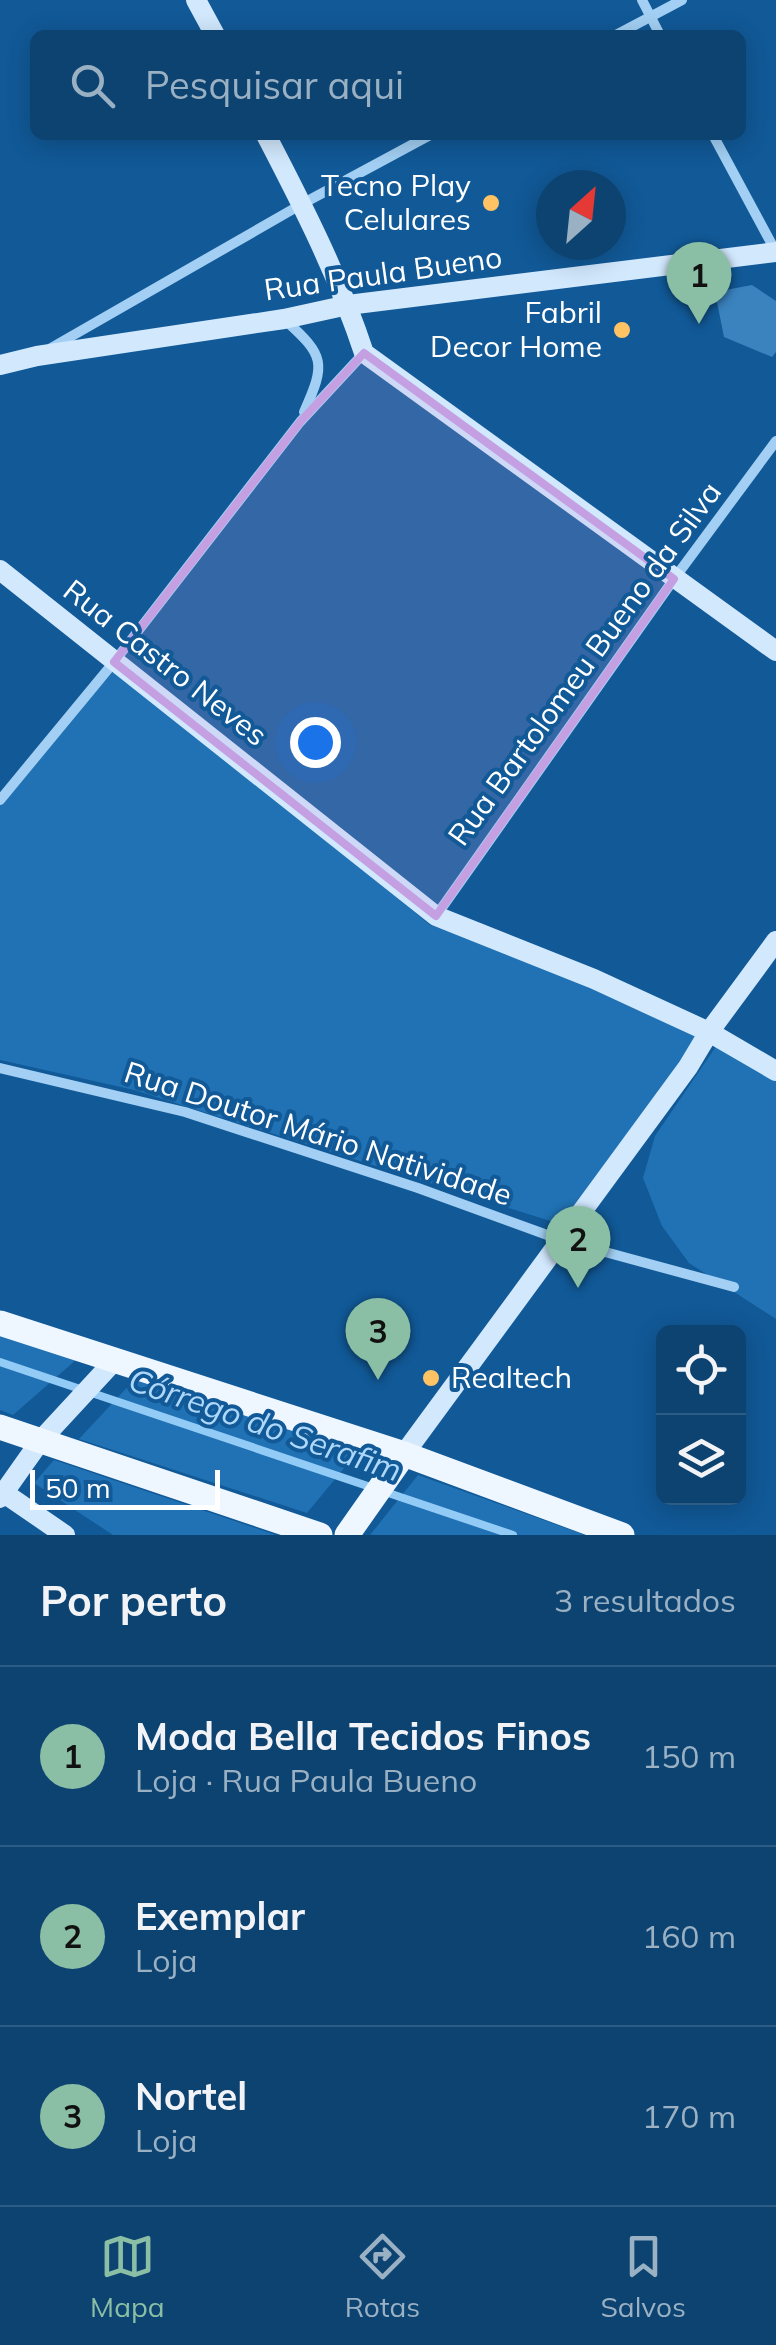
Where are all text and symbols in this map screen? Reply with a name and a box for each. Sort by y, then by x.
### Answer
search box [30,30,746,140]
icon: search [65,58,120,113]
text: Pesquisar aqui [145,61,404,109]
place label: Tecno Play Celulares [321,166,471,238]
north arrow [536,170,626,260]
marker: Tecno Play Celulares [480,192,502,214]
street label: Rua Paula Bueno [262,238,504,309]
pin: 1 [666,242,732,324]
place label: Fabril Decor Home [430,293,602,365]
marker: Fabril Decor Home [611,319,633,341]
street label: Rua Bartolomeu Bueno da Silva [439,474,729,853]
street label: Rua Castro Neves [56,571,275,754]
your location [290,717,341,768]
street label: Rua Doutor Mário Natividade [120,1052,517,1214]
pin: 2 [546,1206,610,1288]
pin: 3 [346,1298,410,1380]
map controls [656,1325,746,1505]
button: locate [656,1325,746,1415]
place label: Realtech [451,1358,572,1396]
water label: Córrego do Serafim [124,1359,407,1489]
marker: Realtech [420,1367,442,1389]
button: layers [656,1415,746,1505]
scale bar [30,1465,220,1510]
text: 50 m [45,1470,111,1505]
text: Por perto [40,1574,227,1627]
text: 3 resultados [554,1580,736,1620]
text: Moda Bella Tecidos Finos [135,1712,591,1760]
text: 1 [63,1736,82,1776]
text: 150 m [642,1736,736,1776]
text: Loja · Rua Paula Bueno [135,1760,477,1800]
text: Exemplar [135,1892,305,1940]
text: 2 [63,1916,82,1956]
text: 160 m [642,1916,736,1956]
text: Loja [135,1940,197,1980]
text: Nortel [135,2072,247,2120]
text: 3 [63,2096,82,2136]
text: 170 m [642,2096,736,2136]
text: Loja [135,2120,197,2160]
tab: Mapa [90,2229,165,2324]
tab: Rotas [345,2229,420,2324]
tab: Salvos [600,2229,686,2324]

